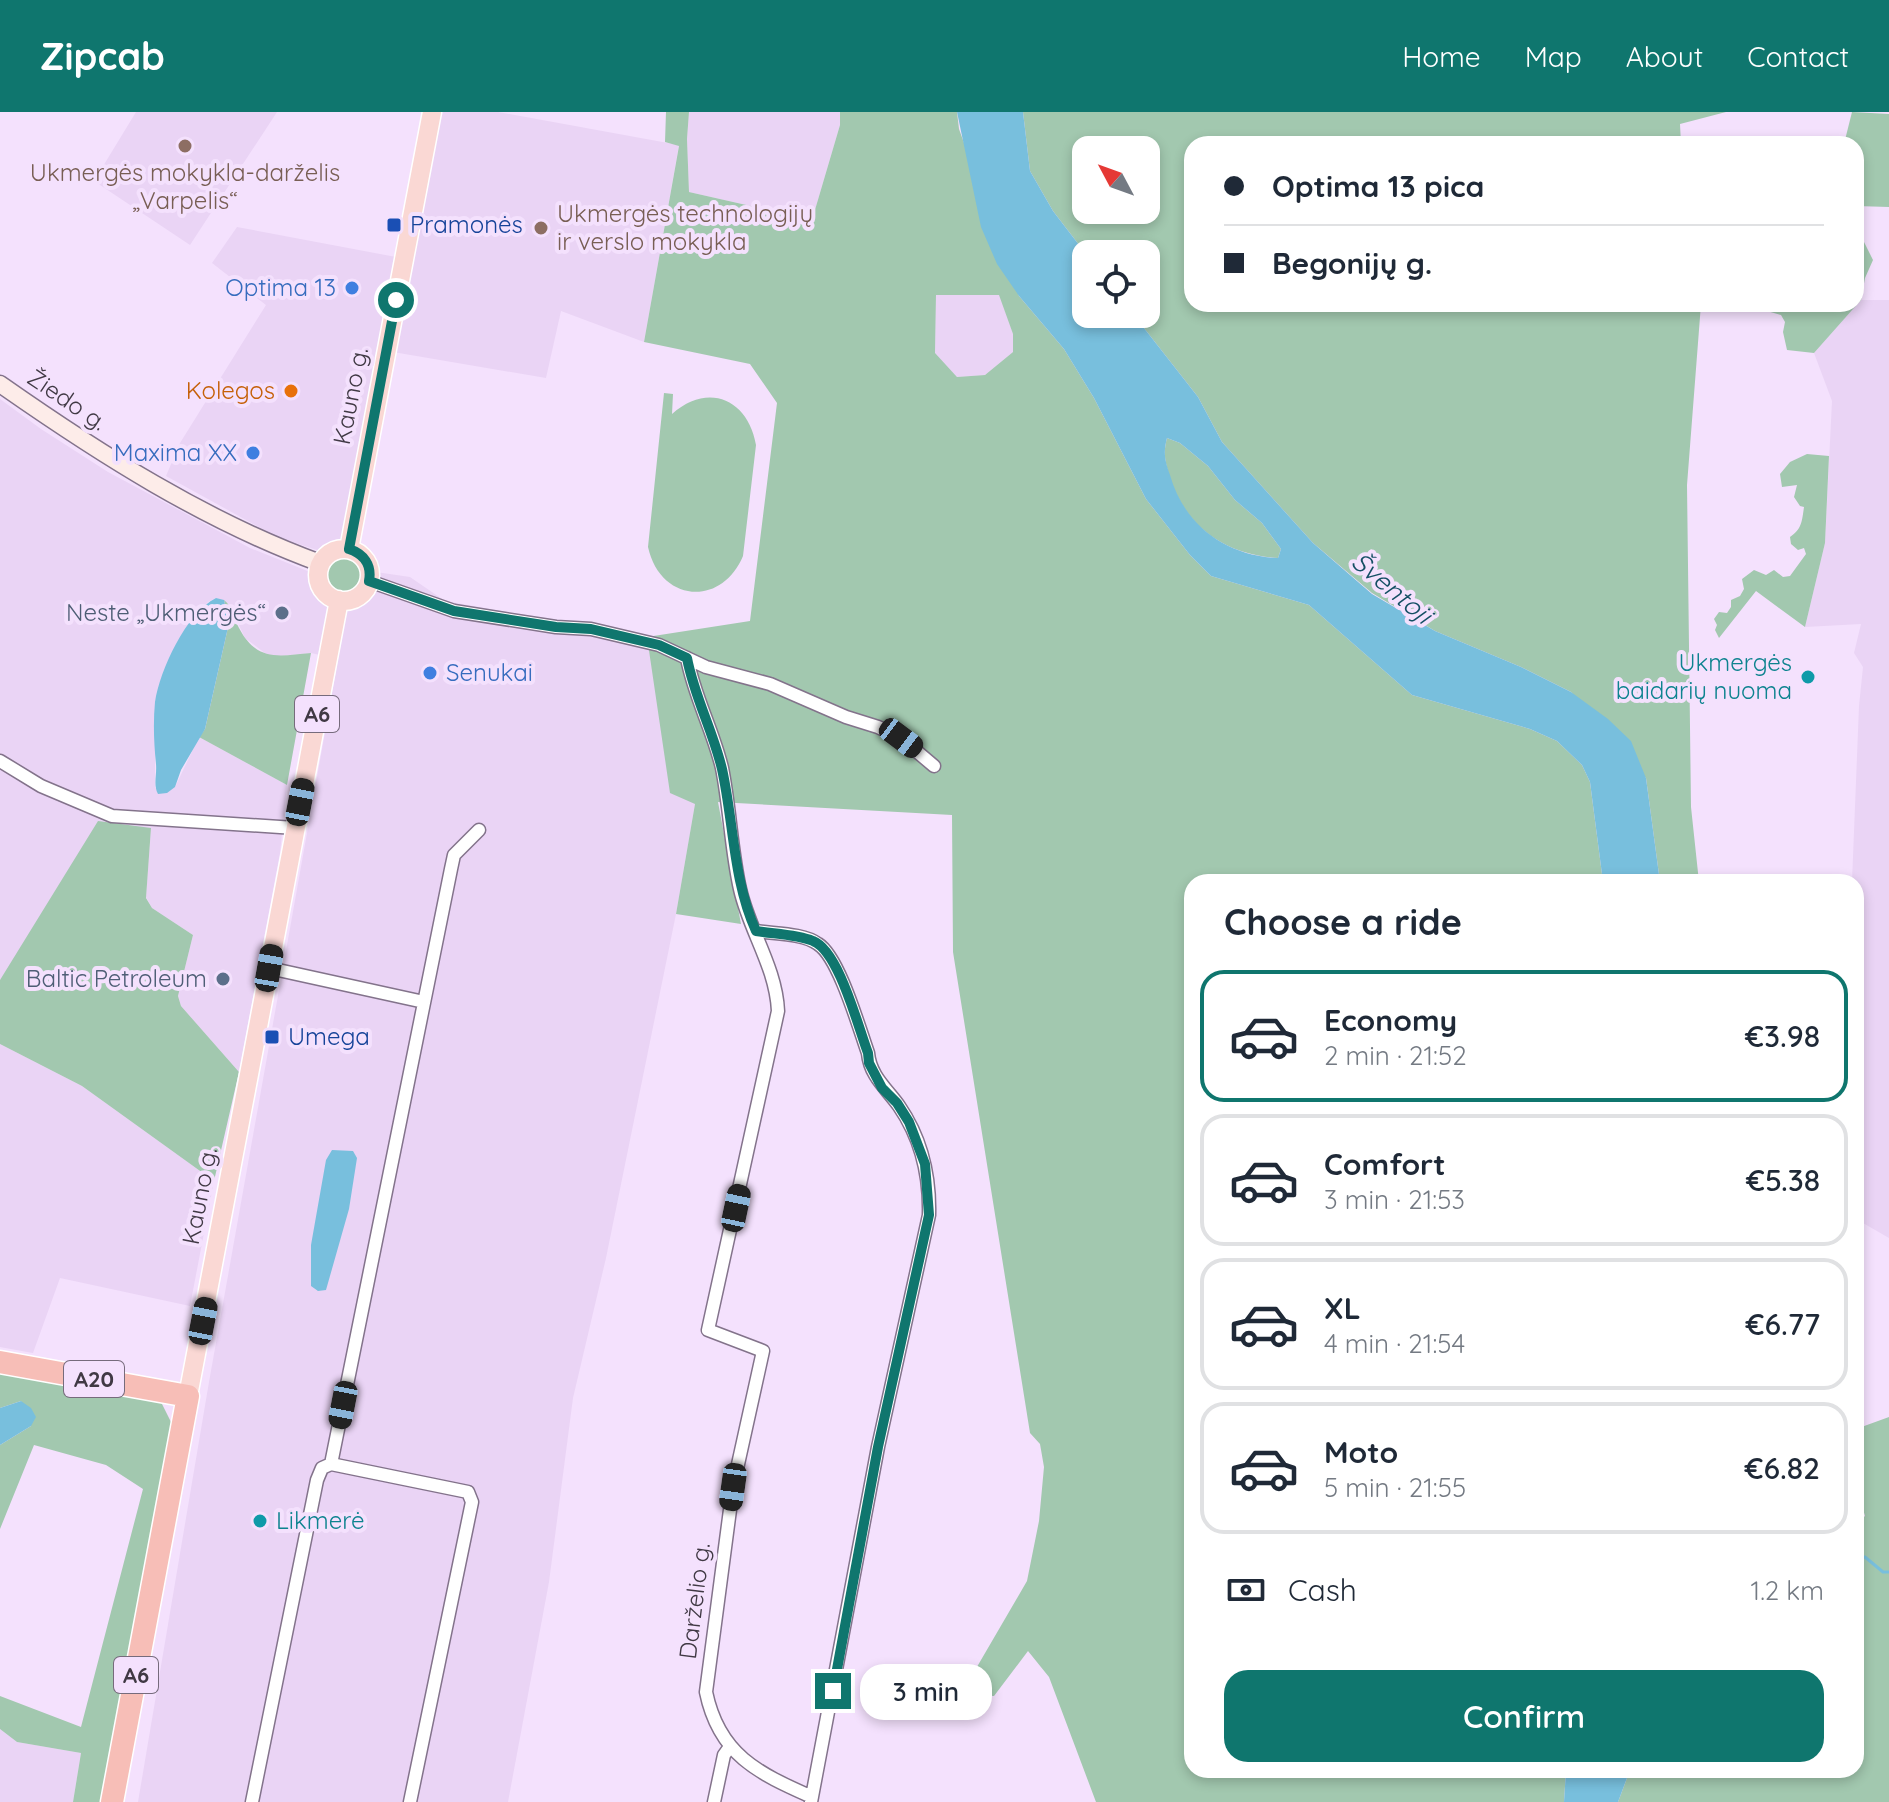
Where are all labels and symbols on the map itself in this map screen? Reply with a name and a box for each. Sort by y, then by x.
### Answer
north arrow [1072,136,1160,224]
marker: Ukmergės mokykla-darželis „Varpelis“ [176,137,194,155]
place label: Ukmergės mokykla-darželis „Varpelis“ [30,157,340,215]
place label: Ukmergės technologijų ir verslo mokykla [557,198,813,256]
place label: Pramonės [410,209,523,239]
marker: Pramonės [385,216,403,234]
marker: Ukmergės technologijų ir verslo mokykla [532,219,550,237]
place label: Optima 13 [225,272,336,302]
marker: Optima 13 [343,279,361,297]
route start [378,282,414,318]
street label: Kauno g. [326,345,374,447]
street label: Žiedo g. [22,362,113,437]
place label: Kolegos [186,375,275,405]
marker: Kolegos [282,382,300,400]
place label: Maxima XX [114,437,237,467]
marker: Maxima XX [244,444,262,462]
water label: Šventoji [1345,544,1442,633]
place label: Neste „Ukmergės“ [66,597,266,627]
marker: Neste „Ukmergės“ [273,604,291,622]
place label: Ukmergės baidarių nuoma [1616,647,1792,705]
place label: Senukai [446,657,533,687]
marker: Senukai [421,664,439,682]
marker: Ukmergės baidarių nuoma [1799,668,1817,686]
road number: A6 [295,696,339,732]
car [875,714,927,762]
car [284,776,316,828]
car [253,942,285,994]
place label: Baltic Petroleum [26,963,207,993]
marker: Baltic Petroleum [214,970,232,988]
place label: Umega [288,1021,370,1051]
marker: Umega [263,1028,281,1046]
street label: Kauno g. [175,1145,223,1247]
car [719,1182,753,1234]
car [187,1295,219,1347]
road number: A20 [64,1361,124,1397]
car [327,1379,359,1431]
car [718,1462,748,1512]
place label: Likmerė [276,1505,364,1535]
marker: Likmerė [251,1512,269,1530]
street label: Darželio g. [672,1541,716,1661]
road number: A6 [114,1657,158,1693]
callout: 3 min [861,1663,993,1719]
route end [815,1673,851,1709]

